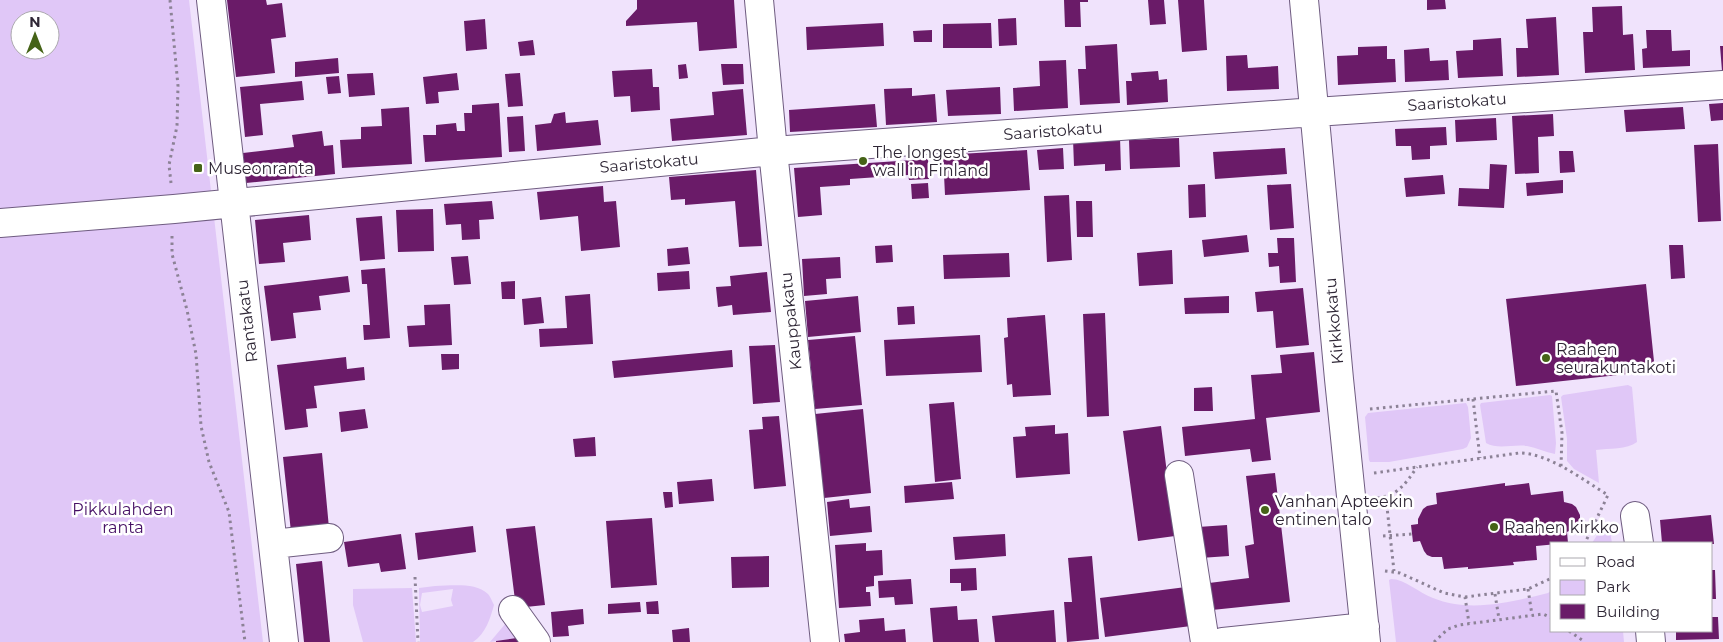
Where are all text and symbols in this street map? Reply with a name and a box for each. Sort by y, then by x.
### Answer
north arrow [10,10,60,60]
text: N [29,13,41,31]
street label: Saaristokatu [1407,89,1507,115]
street label: Saaristokatu [1003,118,1103,144]
place label: The longest wall in Finland [873,143,989,180]
street label: Saaristokatu [599,149,699,177]
marker: The longest wall in Finland [857,155,869,167]
place label: Museonranta [208,159,314,178]
marker: Museonranta [192,162,204,174]
street label: Kauppakatu [776,271,806,371]
street label: Kirkkokatu [1321,277,1347,365]
street label: Rantakatu [232,278,262,364]
place label: Raahen seurakuntakoti [1556,340,1676,377]
marker: Raahen seurakuntakoti [1540,352,1552,364]
place label: Vanhan Apteekin entinen talo [1275,492,1413,529]
park label: Pikkulahden ranta [72,500,174,537]
marker: Vanhan Apteekin entinen talo [1259,504,1271,516]
place label: Raahen kirkko [1504,518,1619,537]
marker: Raahen kirkko [1488,521,1500,533]
legend [1550,542,1713,632]
text: Road [1596,552,1635,571]
text: Park [1596,577,1630,596]
text: Building [1596,602,1660,621]

